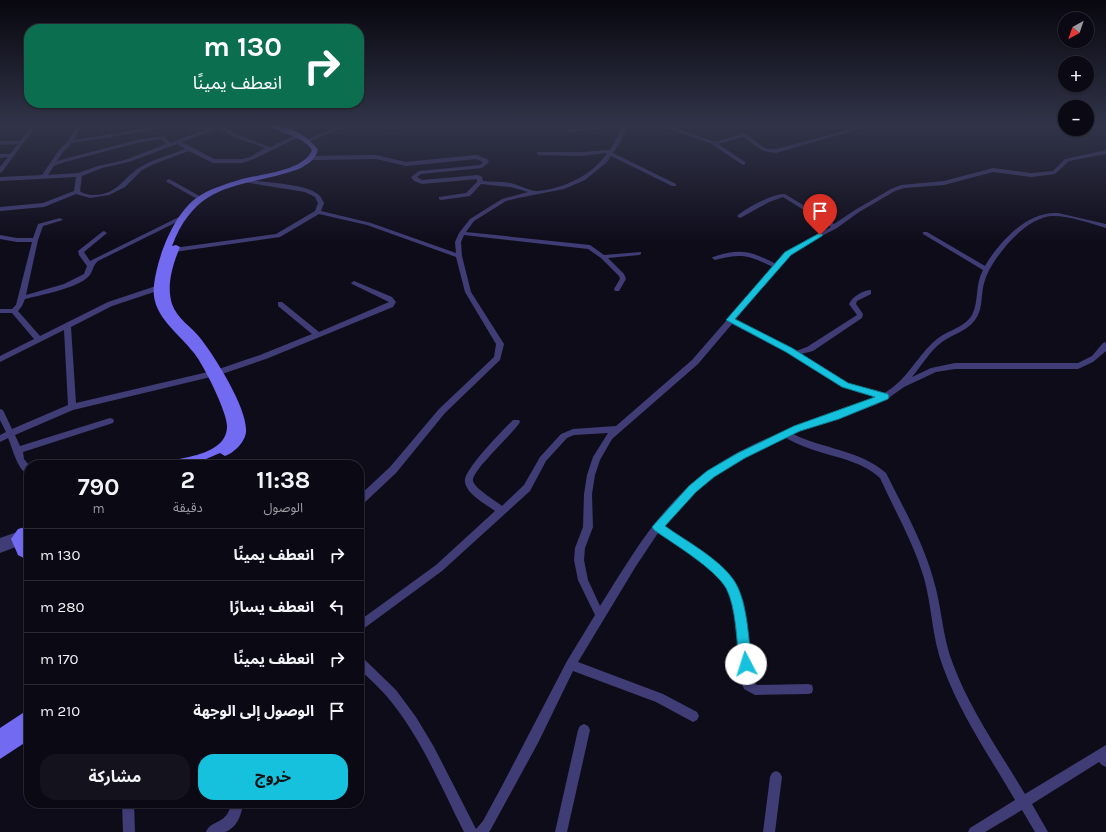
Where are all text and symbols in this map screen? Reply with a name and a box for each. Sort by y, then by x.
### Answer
north arrow [1058,12,1094,48]
map controls [1058,12,1094,136]
text: 130 m [203,30,282,63]
icon: right [296,40,348,92]
button: + [1058,56,1094,92]
text: انعطف يمينًا [193,72,282,94]
button: − [1058,100,1094,136]
pin [803,194,837,235]
icon: arrive [809,200,831,222]
text: 2 [181,466,195,494]
text: 11:38 [256,466,310,494]
text: 790 [78,473,119,501]
text: دقيقة [173,500,203,515]
text: الوصول [264,500,303,515]
text: m [92,501,105,516]
icon: right [326,544,348,566]
text: 130 m [40,546,80,564]
text: انعطف يمينًا [234,546,314,564]
icon: left [326,596,348,618]
text: 280 m [40,598,84,616]
text: انعطف يسارًا [230,598,314,616]
position arrow [725,643,767,685]
icon: right [326,648,348,670]
text: 170 m [40,650,79,668]
text: انعطف يمينًا [234,650,314,668]
icon: arrive [326,700,348,722]
text: 210 m [40,702,80,720]
text: الوصول إلى الوجهة [193,702,314,720]
button: مشاركة [40,754,190,800]
button: خروج [198,754,348,800]

